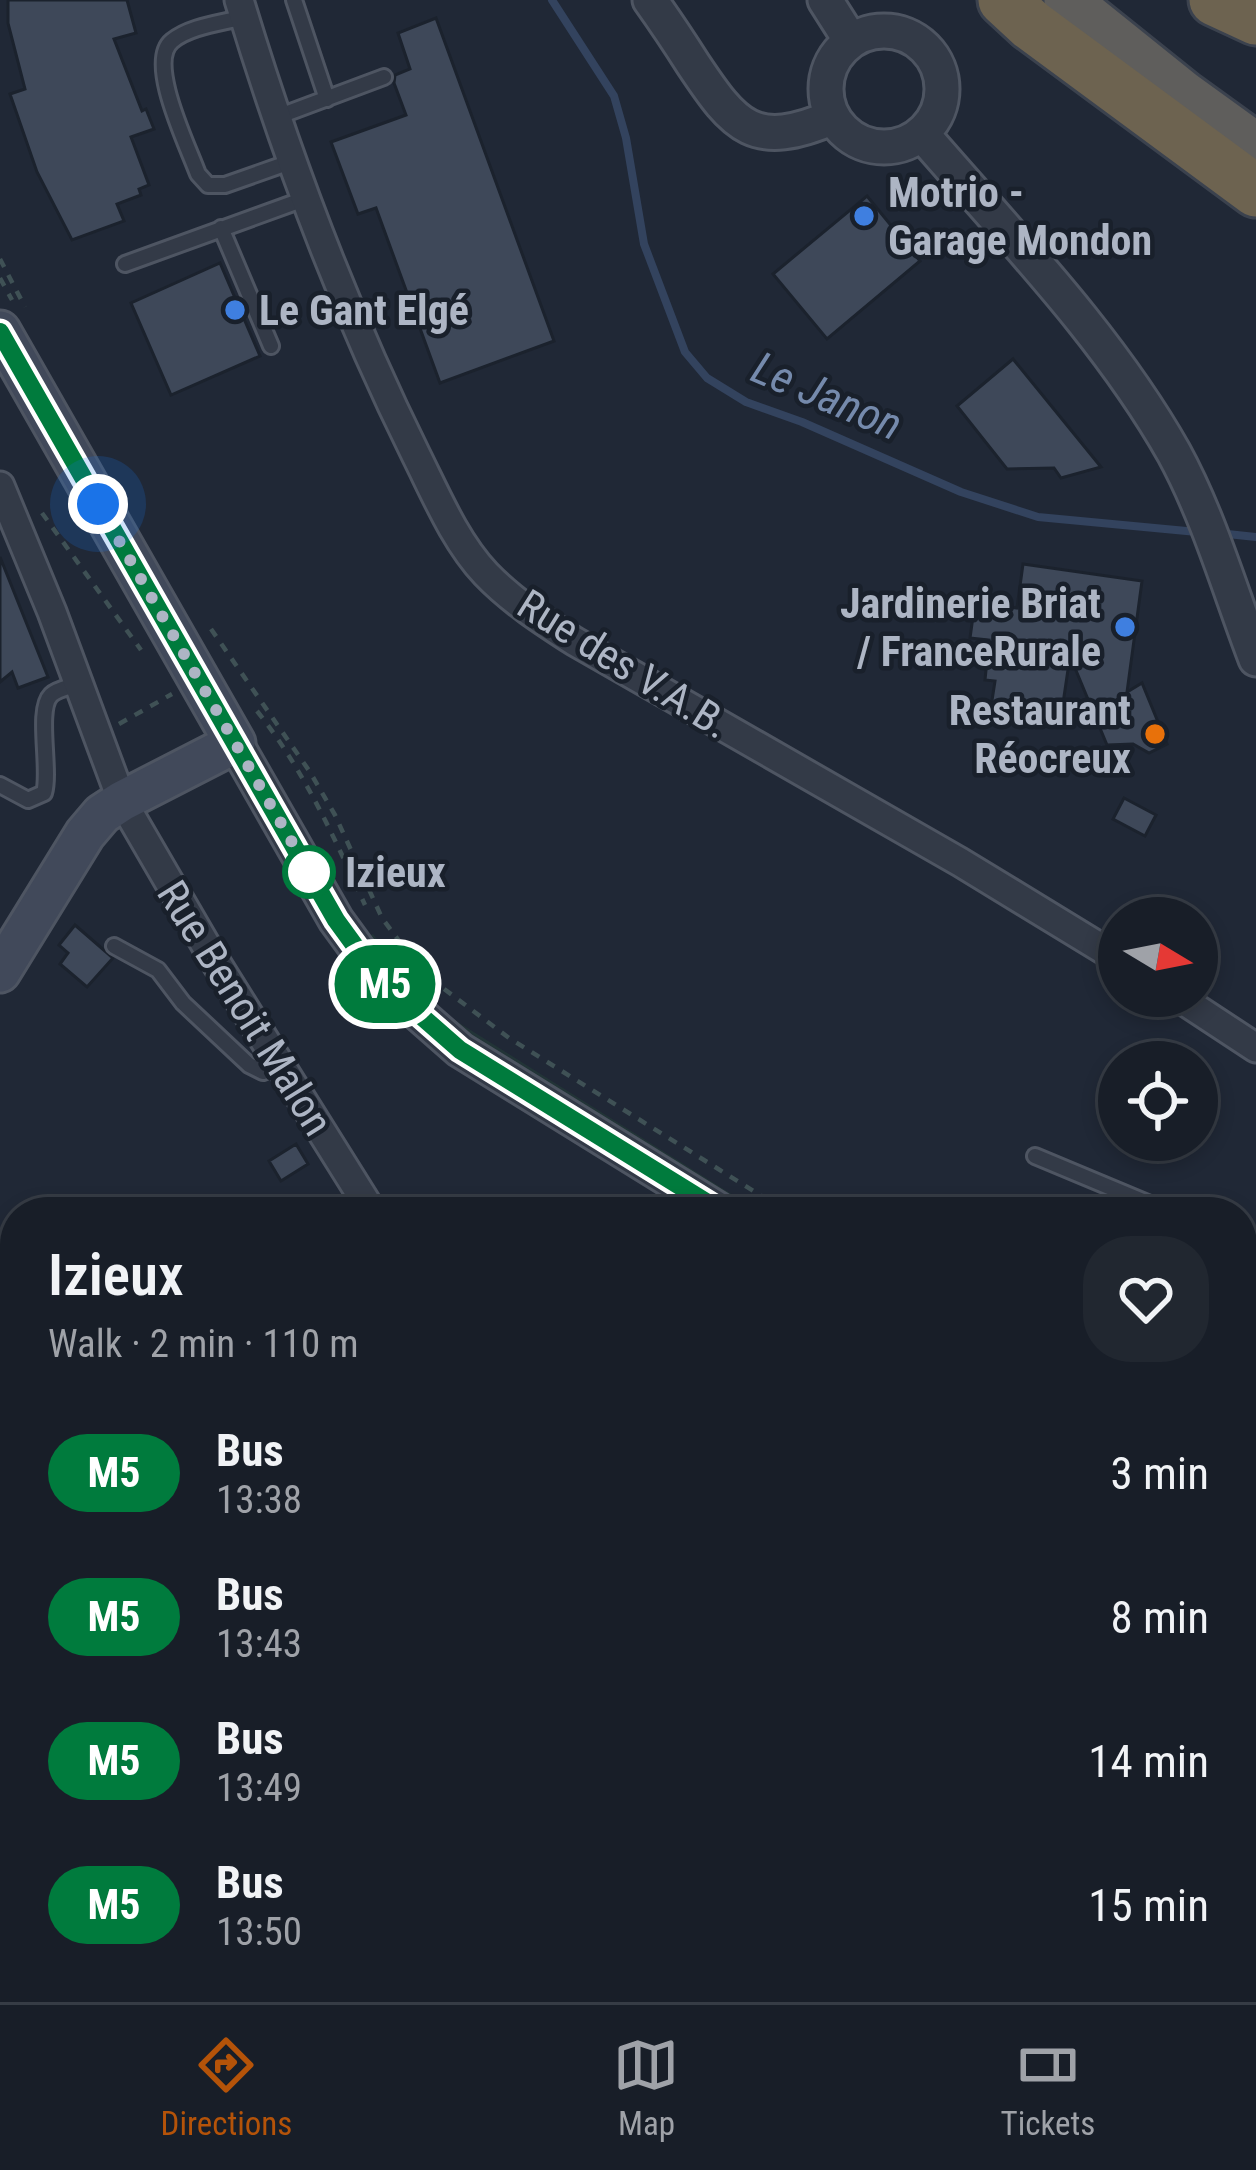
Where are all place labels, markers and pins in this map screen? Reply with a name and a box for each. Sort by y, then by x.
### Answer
place label: Motrio - Garage Mondon [888,168,1152,265]
marker: Motrio - Garage Mondon [851,203,877,229]
place label: Le Gant Elgé [259,286,469,335]
marker: Le Gant Elgé [222,297,248,323]
place label: Jardinerie Briat / FranceRurale [840,579,1101,676]
marker: Jardinerie Briat / FranceRurale [1112,614,1138,640]
place label: Restaurant Réocreux [949,686,1131,783]
marker: Restaurant Réocreux [1142,721,1168,747]
marker: Izieux [284,847,334,897]
place label: Izieux [345,848,446,897]

